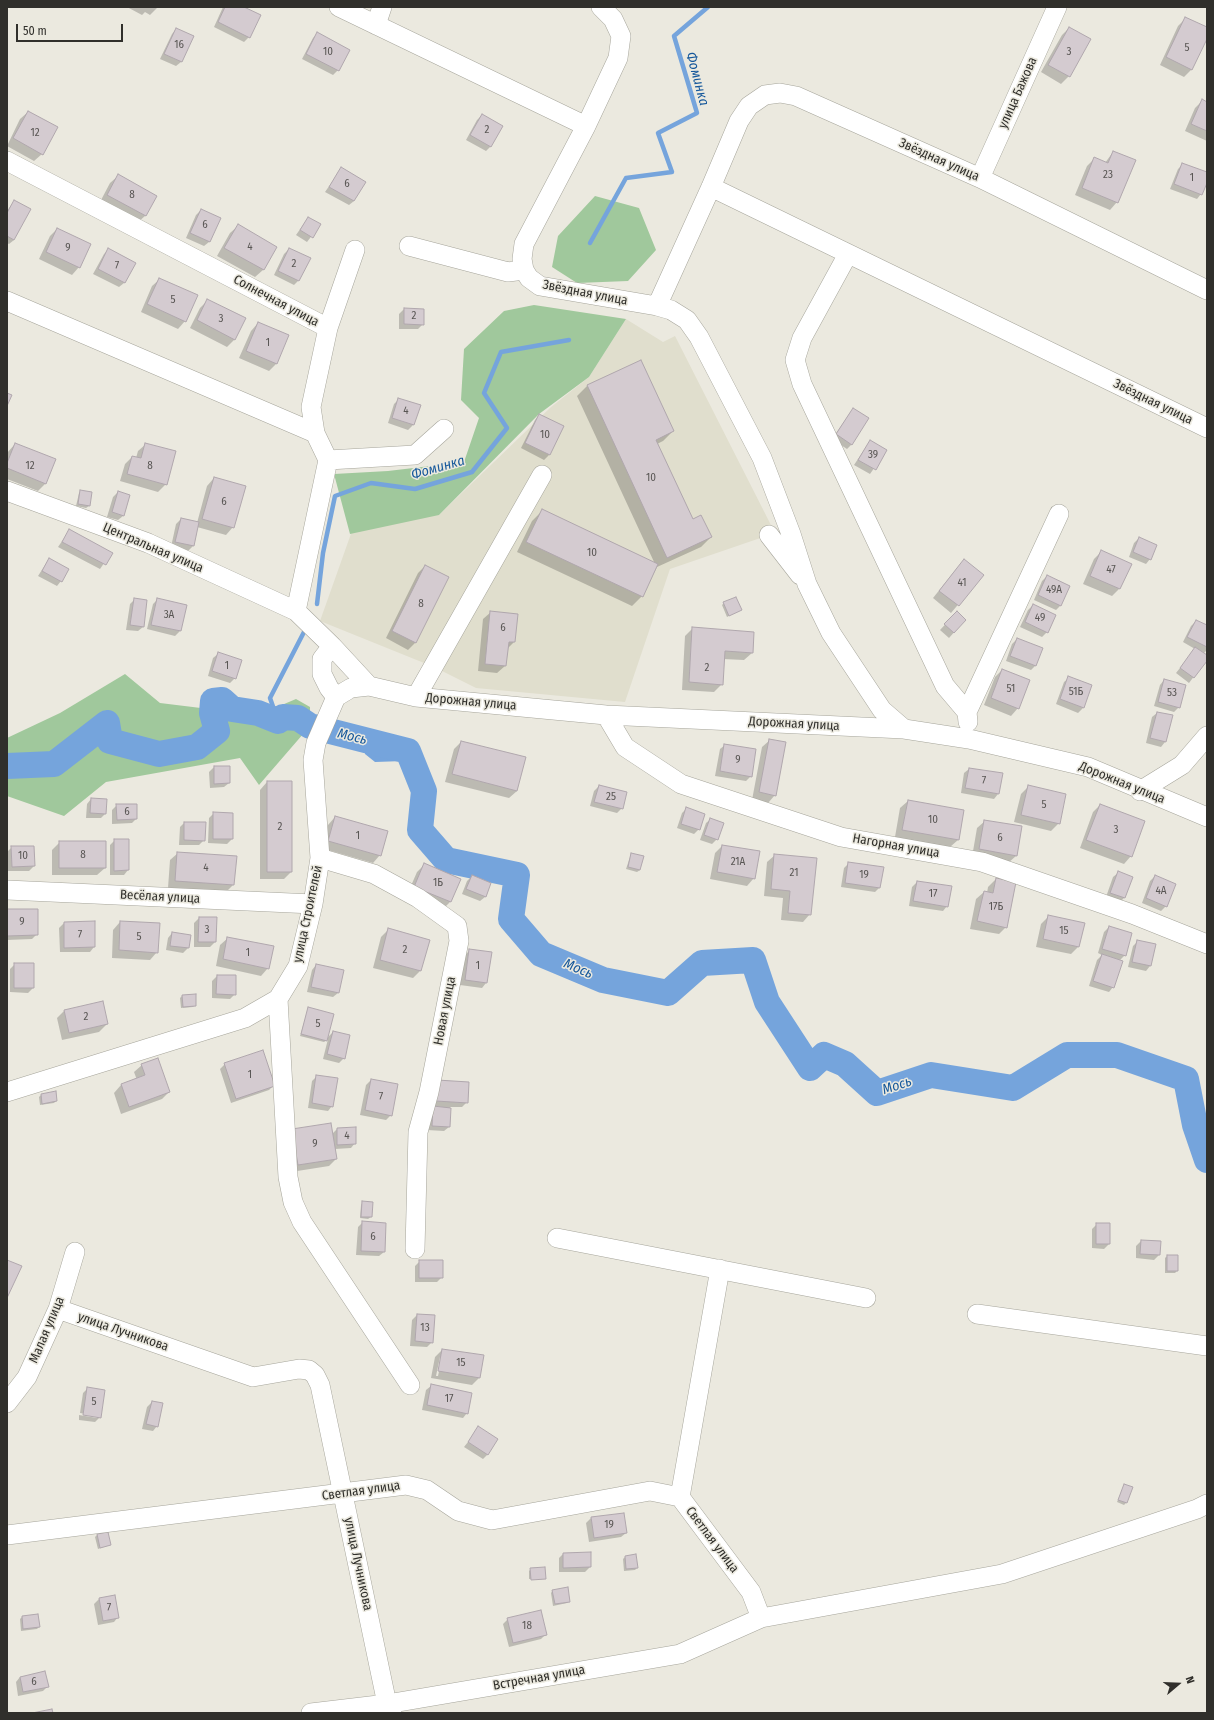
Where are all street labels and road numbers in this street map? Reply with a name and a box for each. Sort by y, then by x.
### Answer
street label: улица Бажова [995,55,1041,131]
street label: Звёздная улица [896,135,982,185]
street label: Солнечная улица [230,272,322,330]
street label: Звёздная улица [541,277,629,309]
street label: Звёздная улица [1111,376,1195,428]
street label: Центральная улица [100,520,206,576]
street label: Дорожная улица [425,690,517,714]
street label: Дорожная улица [748,714,840,734]
street label: Дорожная улица [1077,759,1167,807]
street label: Нагорная улица [851,831,941,861]
street label: улица Строителей [290,864,326,964]
street label: Весёлая улица [120,887,200,907]
street label: Новая улица [431,975,459,1047]
street label: Малая улица [26,1294,68,1366]
street label: улица Лучникова [76,1309,170,1355]
street label: Светлая улица [321,1478,401,1504]
street label: Светлая улица [682,1504,742,1576]
street label: улица Лучникова [340,1516,376,1612]
street label: Встречная улица [492,1662,586,1694]

